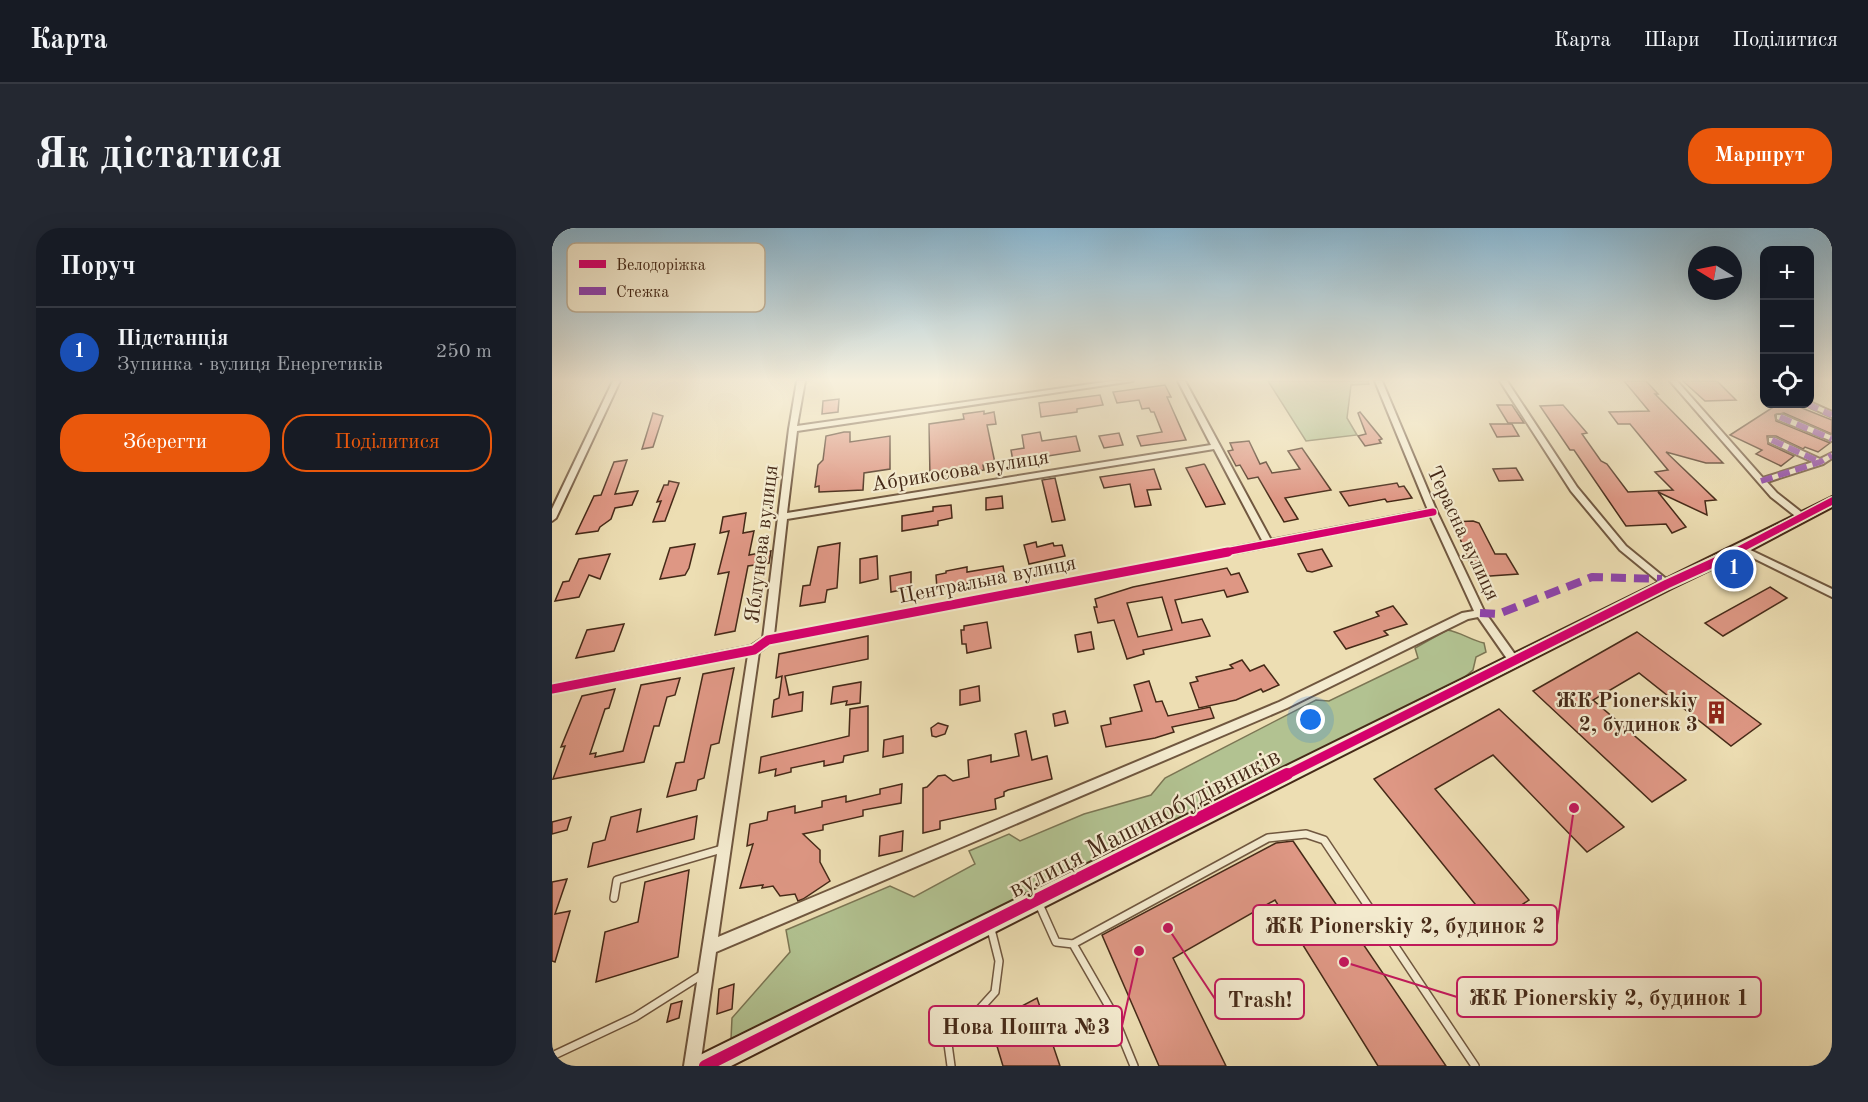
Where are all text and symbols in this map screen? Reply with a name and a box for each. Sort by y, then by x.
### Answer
text: Карта [30,27,108,55]
text: Карта [1554,30,1611,51]
text: Шари [1644,30,1699,51]
text: Поділитися [1732,30,1838,51]
button: Маршрут [1688,128,1832,184]
text: Як дістатися [36,135,283,177]
legend [567,243,765,312]
north arrow [1688,246,1742,300]
map controls [1760,246,1814,408]
button: + [1760,246,1814,300]
text: Поруч [60,254,136,280]
text: Велодоріжка [616,258,706,274]
text: Стежка [616,285,669,301]
button: − [1760,300,1814,354]
text: Підстанція [117,328,229,350]
text: 1 [74,342,85,362]
text: 250 m [436,342,492,362]
button: locate [1760,354,1814,408]
text: Зупинка · вулиця Енергетиків [117,355,383,375]
button: Зберегти [60,414,270,472]
button: Поділитися [282,414,492,472]
street label: Абрикосова вулиця [870,447,1051,496]
street label: Терасна вулиця [1422,463,1503,604]
street label: Яблунева вулиця [742,464,783,625]
pin: 1 [1714,546,1754,592]
street label: Центральна вулиця [897,553,1078,608]
place label: ЖК Pionerskiy 2, будинок 3 [1556,691,1698,736]
building icon: ЖК Pionerskiy 2, будинок 3 [1703,699,1729,725]
your location [1296,705,1325,734]
street label: вулиця Машинобудівників [1005,744,1285,904]
callout: ЖК Pionerskiy 2, будинок 2 [1253,905,1557,945]
text: ЖК Pionerskiy 2, будинок 2 [1265,916,1545,938]
callout: ЖК Pionerskiy 2, будинок 1 [1457,977,1761,1017]
callout: Trash! [1215,979,1304,1019]
text: ЖК Pionerskiy 2, будинок 1 [1469,988,1749,1010]
text: Trash! [1228,990,1292,1012]
callout: Нова Пошта №3 [929,1006,1122,1046]
text: Нова Пошта №3 [942,1017,1110,1039]

